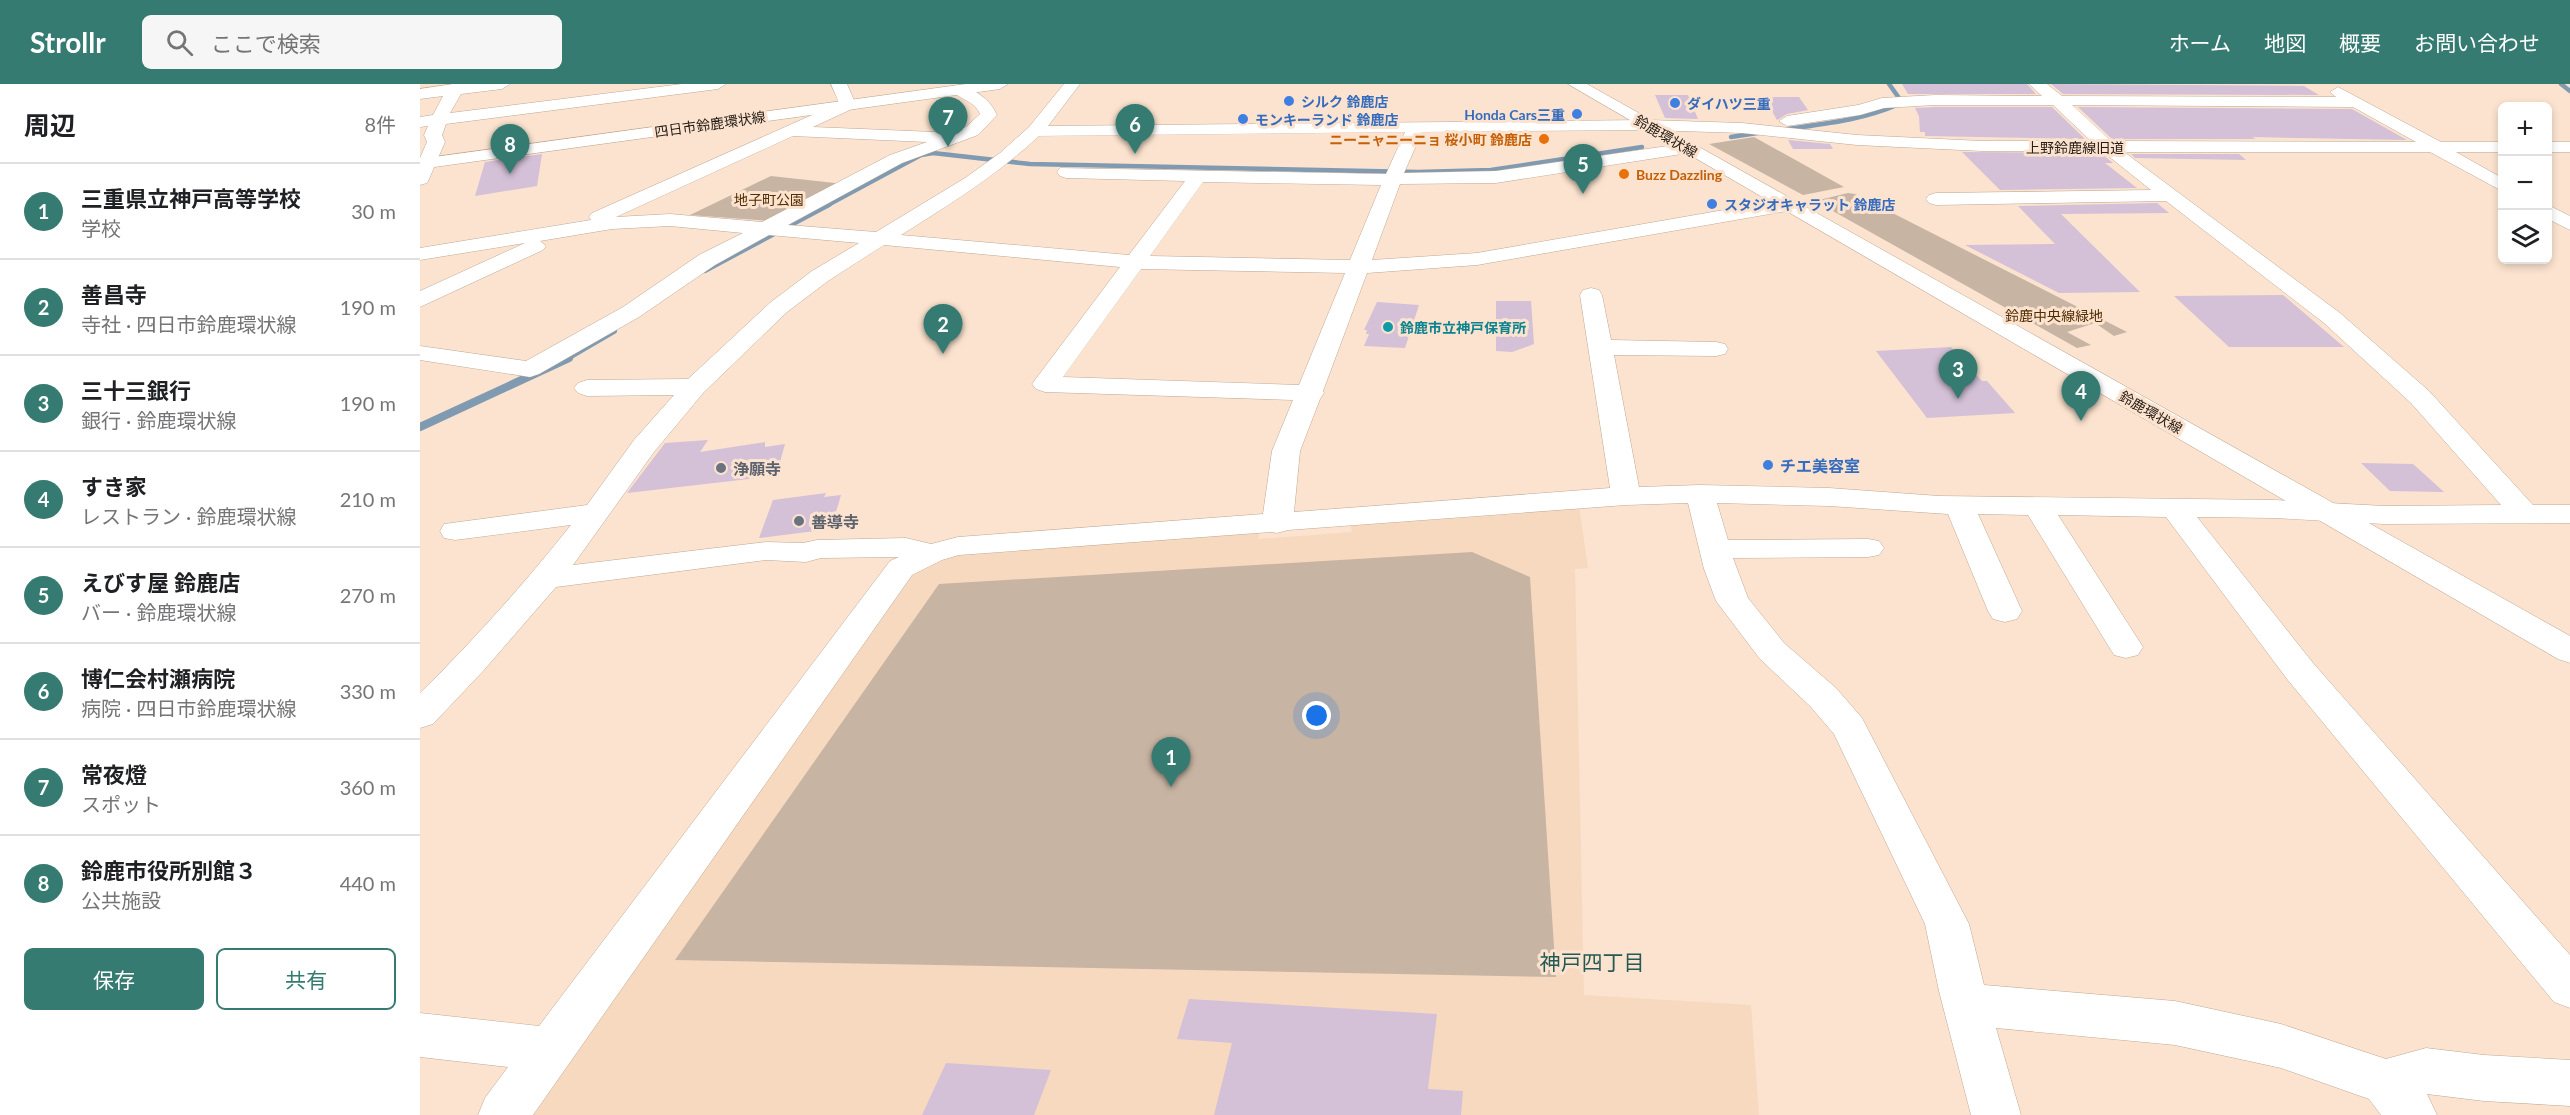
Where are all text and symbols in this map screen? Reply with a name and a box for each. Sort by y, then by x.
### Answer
search box [142,15,562,69]
text: Strollr [30,25,106,59]
icon: search [163,26,196,59]
text: ここで検索 [211,30,321,57]
text: ホーム [2169,30,2231,55]
text: 地図 [2264,30,2306,55]
text: 概要 [2339,30,2381,55]
text: お問い合わせ [2414,30,2540,55]
place label: シルク 鈴鹿店 [1301,93,1388,110]
marker: シルク 鈴鹿店 [1282,94,1296,108]
place label: ダイハツ三重 [1687,95,1771,112]
marker: ダイハツ三重 [1668,96,1682,110]
pin: 7 [928,98,968,147]
map controls [2498,102,2552,264]
button: + [2498,102,2552,156]
pin: 6 [1116,104,1154,154]
place label: Honda Cars三重 [1464,106,1565,123]
marker: Honda Cars三重 [1570,107,1584,121]
street label: 四日市鈴鹿環状線 [653,108,767,140]
text: 周辺 [24,109,76,141]
place label: モンキーランド 鈴鹿店 [1255,111,1398,128]
street label: 鈴鹿環状線 [1631,111,1701,161]
text: 8件 [364,112,396,136]
marker: モンキーランド 鈴鹿店 [1236,112,1250,126]
pin: 8 [490,124,530,174]
place label: ニーニャニーニョ 桜小町 鈴鹿店 [1329,131,1532,148]
marker: ニーニャニーニョ 桜小町 鈴鹿店 [1537,132,1551,146]
street label: 上野鈴鹿線旧道 [2026,139,2124,156]
pin: 5 [1564,144,1602,194]
button: − [2498,156,2552,210]
place label: Buzz Dazzling [1636,166,1723,183]
marker: Buzz Dazzling [1617,167,1631,181]
text: 三重県立神戸高等学校 [81,185,301,212]
park label: 地子町公園 [734,191,804,208]
place label: スタジオキャラット 鈴鹿店 [1724,196,1895,213]
marker: スタジオキャラット 鈴鹿店 [1705,197,1719,211]
text: 1 [38,199,49,223]
text: 30 m [351,199,396,223]
button: layers [2498,210,2552,264]
text: 学校 [81,216,121,240]
text: 善昌寺 [81,281,147,308]
text: 2 [38,295,49,319]
text: 190 m [340,295,396,319]
pin: 2 [924,304,962,354]
park label: 鈴鹿中央線緑地 [2005,307,2103,324]
text: 寺社 · 四日市鈴鹿環状線 [81,312,296,336]
place label: 鈴鹿市立神戸保育所 [1400,319,1526,336]
marker: 鈴鹿市立神戸保育所 [1381,320,1395,334]
pin: 3 [1938,350,1978,399]
pin: 4 [2062,372,2100,421]
text: 三十三銀行 [81,377,191,404]
street label: 鈴鹿環状線 [2116,387,2186,437]
text: 3 [38,391,49,415]
text: 190 m [340,391,396,415]
text: 銀行 · 鈴鹿環状線 [81,408,236,432]
place label: チエ美容室 [1780,456,1860,475]
marker: チエ美容室 [1761,458,1775,472]
place label: 浄願寺 [733,459,781,478]
marker: 浄願寺 [714,461,728,475]
text: すき家 [81,473,147,500]
text: 4 [38,487,49,511]
text: 210 m [340,487,396,511]
text: レストラン · 鈴鹿環状線 [81,504,296,528]
place label: 善導寺 [811,512,859,531]
marker: 善導寺 [792,514,806,528]
text: えびす屋 鈴鹿店 [81,569,240,596]
text: 5 [38,583,49,607]
text: 270 m [340,583,396,607]
text: バー · 鈴鹿環状線 [81,600,236,624]
text: 博仁会村瀬病院 [81,665,235,692]
text: 6 [38,679,49,703]
text: 330 m [340,679,396,703]
text: 病院 · 四日市鈴鹿環状線 [81,696,296,720]
your location [1302,701,1331,730]
pin: 1 [1152,738,1191,787]
text: 常夜燈 [81,761,147,788]
text: 7 [38,775,49,799]
text: 360 m [340,775,396,799]
text: スポット [81,792,161,816]
text: 鈴鹿市役所別館３ [81,857,257,884]
text: 8 [38,871,49,895]
text: 440 m [340,871,396,895]
text: 公共施設 [81,888,161,912]
button: 保存 [24,948,204,1010]
button: 共有 [216,948,396,1010]
district label: 神戸四丁目 [1540,949,1645,974]

